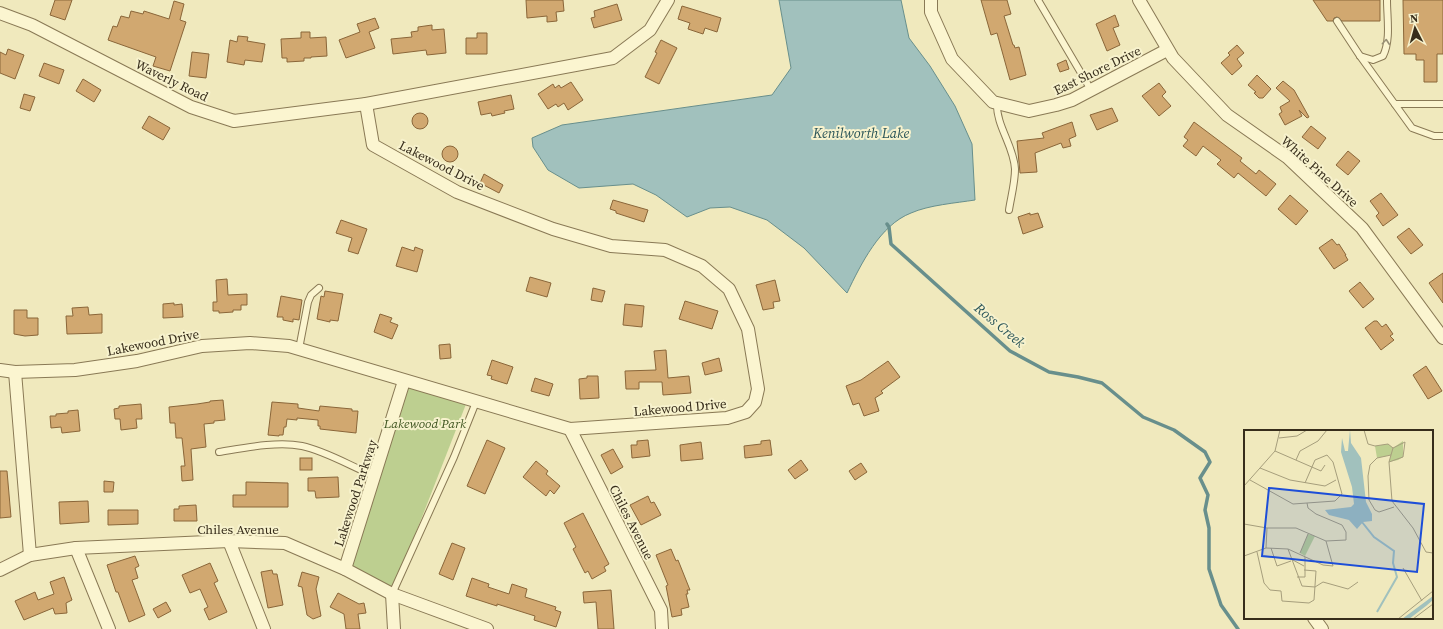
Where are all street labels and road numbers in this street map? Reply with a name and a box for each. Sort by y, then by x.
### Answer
street label: East Shore Drive [1051,42,1144,99]
street label: Waverly Road [132,55,212,106]
street label: White Pine Drive [1277,132,1362,211]
street label: Lakewood Drive [396,137,488,194]
street label: Lakewood Drive [106,325,201,360]
street label: Lakewood Drive [633,395,728,420]
street label: Lakewood Parkway [330,437,381,549]
street label: Chiles Avenue [605,482,658,563]
street label: Chiles Avenue [197,521,279,538]

